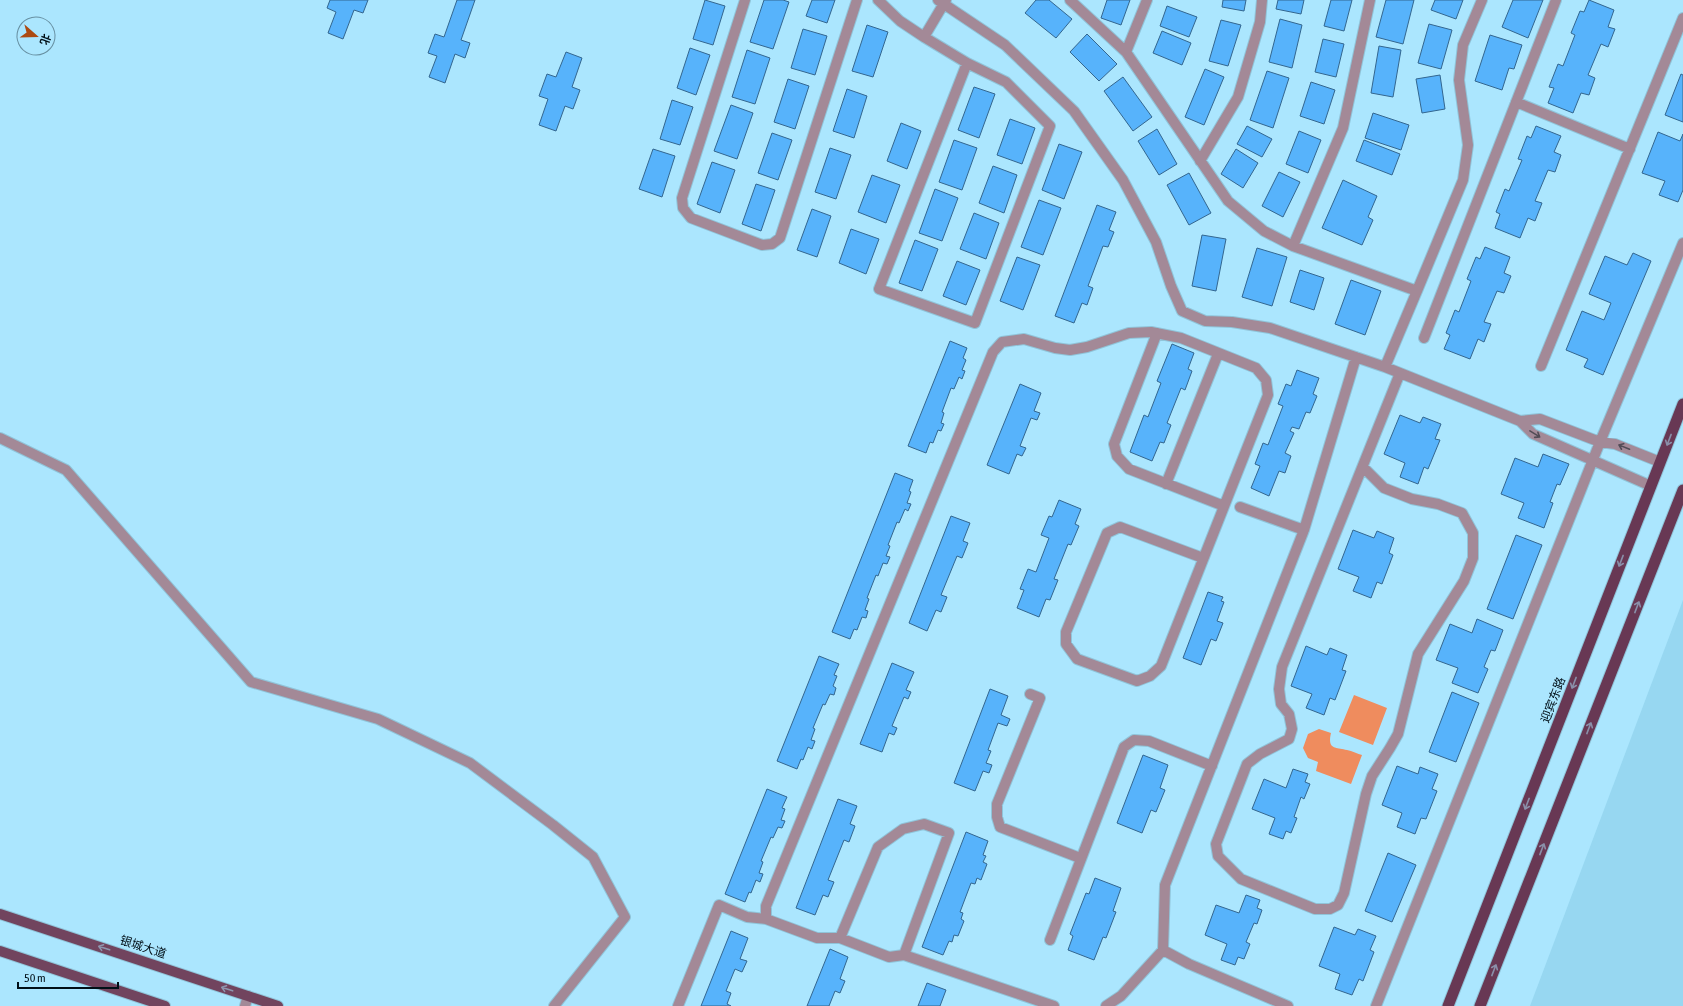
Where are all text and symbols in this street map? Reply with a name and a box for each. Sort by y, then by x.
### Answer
north arrow [16,16,56,56]
text: 北 [38,32,53,47]
one-way arrow [1529,430,1540,438]
one-way arrow [1664,434,1672,446]
one-way arrow [1619,443,1631,451]
one-way arrow [1617,555,1625,567]
one-way arrow [1633,601,1641,613]
street label: 迎宾东路 [1538,675,1568,725]
one-way arrow [1570,676,1578,688]
one-way arrow [1586,722,1594,734]
one-way arrow [1522,797,1530,809]
one-way arrow [1538,843,1546,855]
street label: 银城大道 [118,933,168,961]
one-way arrow [98,944,111,951]
scale bar [18,964,118,990]
one-way arrow [1491,964,1499,976]
text: 50 m [24,971,46,985]
one-way arrow [221,985,234,992]

